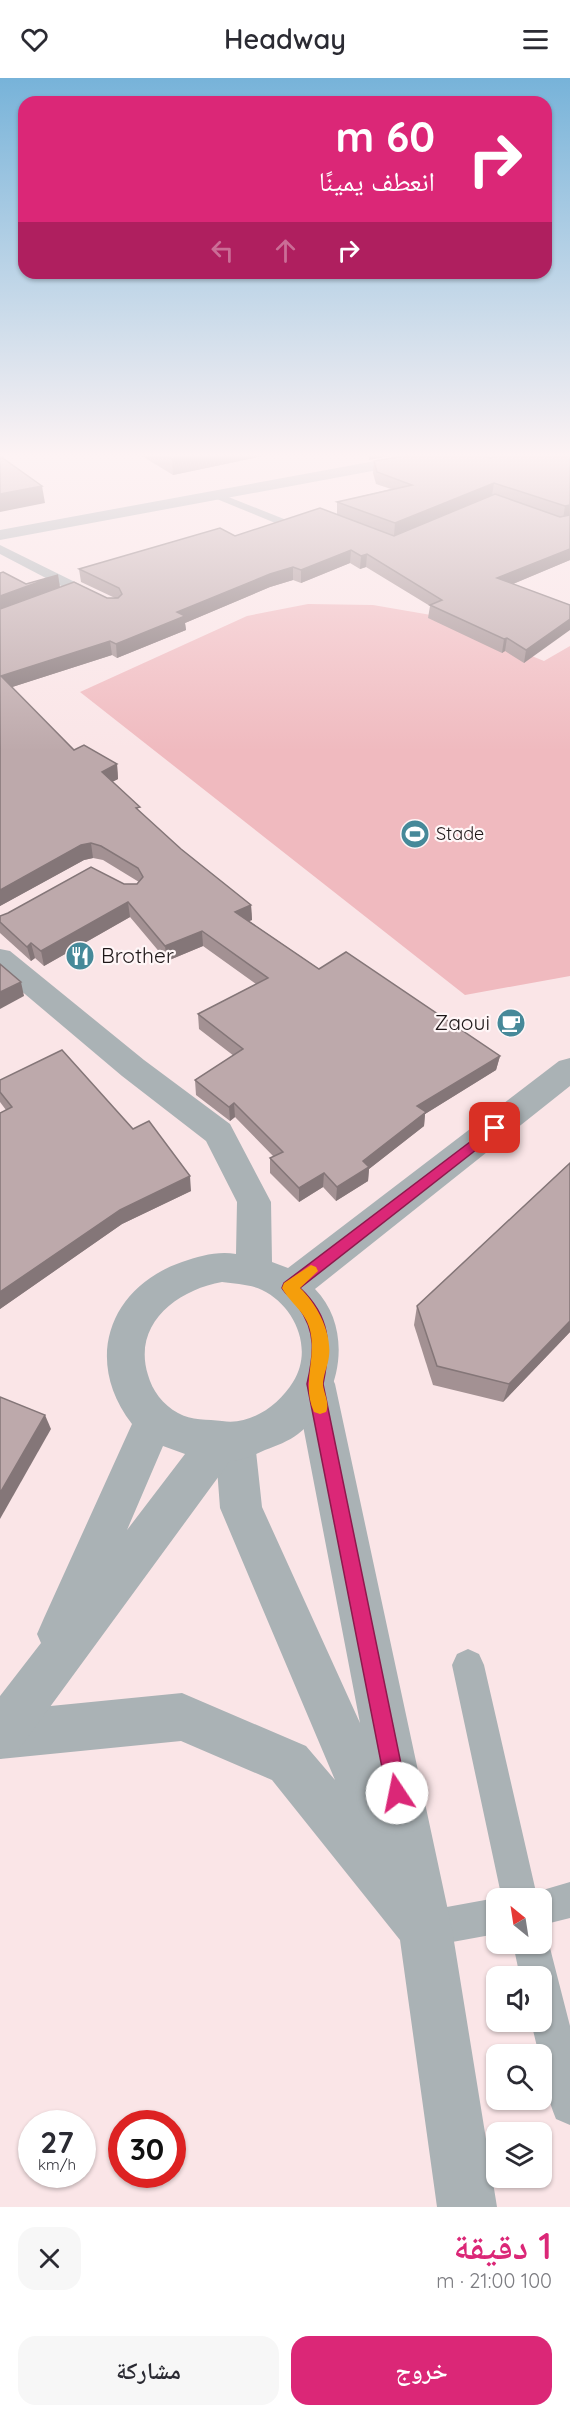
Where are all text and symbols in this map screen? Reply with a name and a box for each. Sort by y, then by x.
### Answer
text: Headway [224,22,346,56]
icon: heart [18,23,51,56]
icon: menu [519,23,552,56]
text: 60 m [335,110,435,163]
icon: right [456,120,534,198]
text: انعطف يمينًا [319,164,435,198]
icon: left [206,234,239,267]
icon: ahead [269,234,302,267]
icon: right [332,234,365,267]
sports icon: Stade [399,818,431,850]
place label: Stade [436,822,484,845]
restaurant icon: Brother [64,940,96,972]
place label: Brother [101,942,174,968]
cafe icon: Zaoui [495,1007,527,1039]
place label: Zaoui [435,1009,490,1035]
pin [469,1102,520,1153]
icon: arrive [478,1111,511,1144]
position arrow [365,1761,429,1825]
north arrow [486,1888,552,1954]
map controls [486,1888,552,2188]
button: sound [486,1966,552,2032]
button: search [486,2044,552,2110]
speed limit sign: 30 [108,2110,186,2188]
button: layers [486,2122,552,2188]
text: 27 [40,2123,74,2161]
text: km/h [38,2155,76,2174]
text: 1 دقيقة [453,2223,552,2268]
button: close [18,2227,81,2290]
text: 100 m · 21:00 [436,2268,552,2293]
button: مشاركة [18,2336,279,2405]
button: خروج [291,2336,552,2405]

